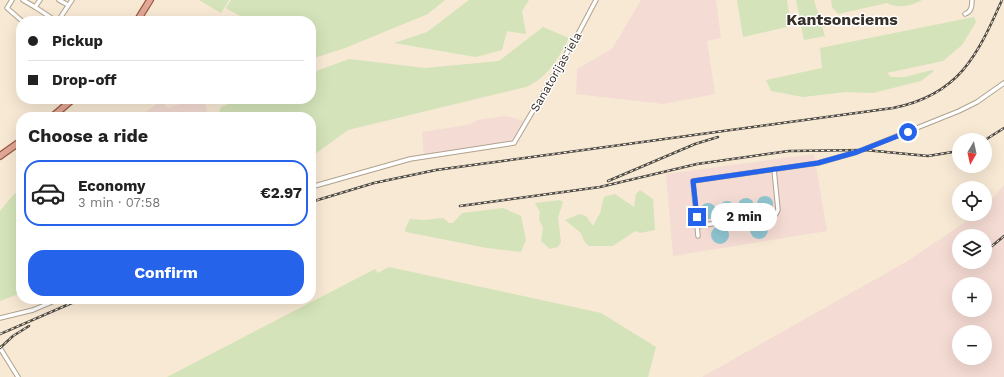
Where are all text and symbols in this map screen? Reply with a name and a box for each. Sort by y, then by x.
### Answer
district label: Kantsonciems [786,10,898,29]
street label: Sanatorijas iela [528,30,585,114]
text: Pickup [52,32,103,50]
text: Drop-off [52,71,117,89]
route start [899,123,917,141]
text: Choose a ride [28,125,148,146]
north arrow [952,133,992,173]
map controls [952,133,992,365]
icon: car [30,175,66,211]
text: Economy [78,177,145,195]
button: locate [952,181,992,221]
text: €2.97 [260,184,302,202]
text: 3 min · 07:58 [78,195,160,210]
callout: 2 min [711,203,777,231]
route end [688,208,706,226]
text: 2 min [726,209,762,224]
button: layers [952,229,992,269]
button: Confirm [28,250,304,296]
button: + [952,277,992,317]
button: − [952,325,992,365]

